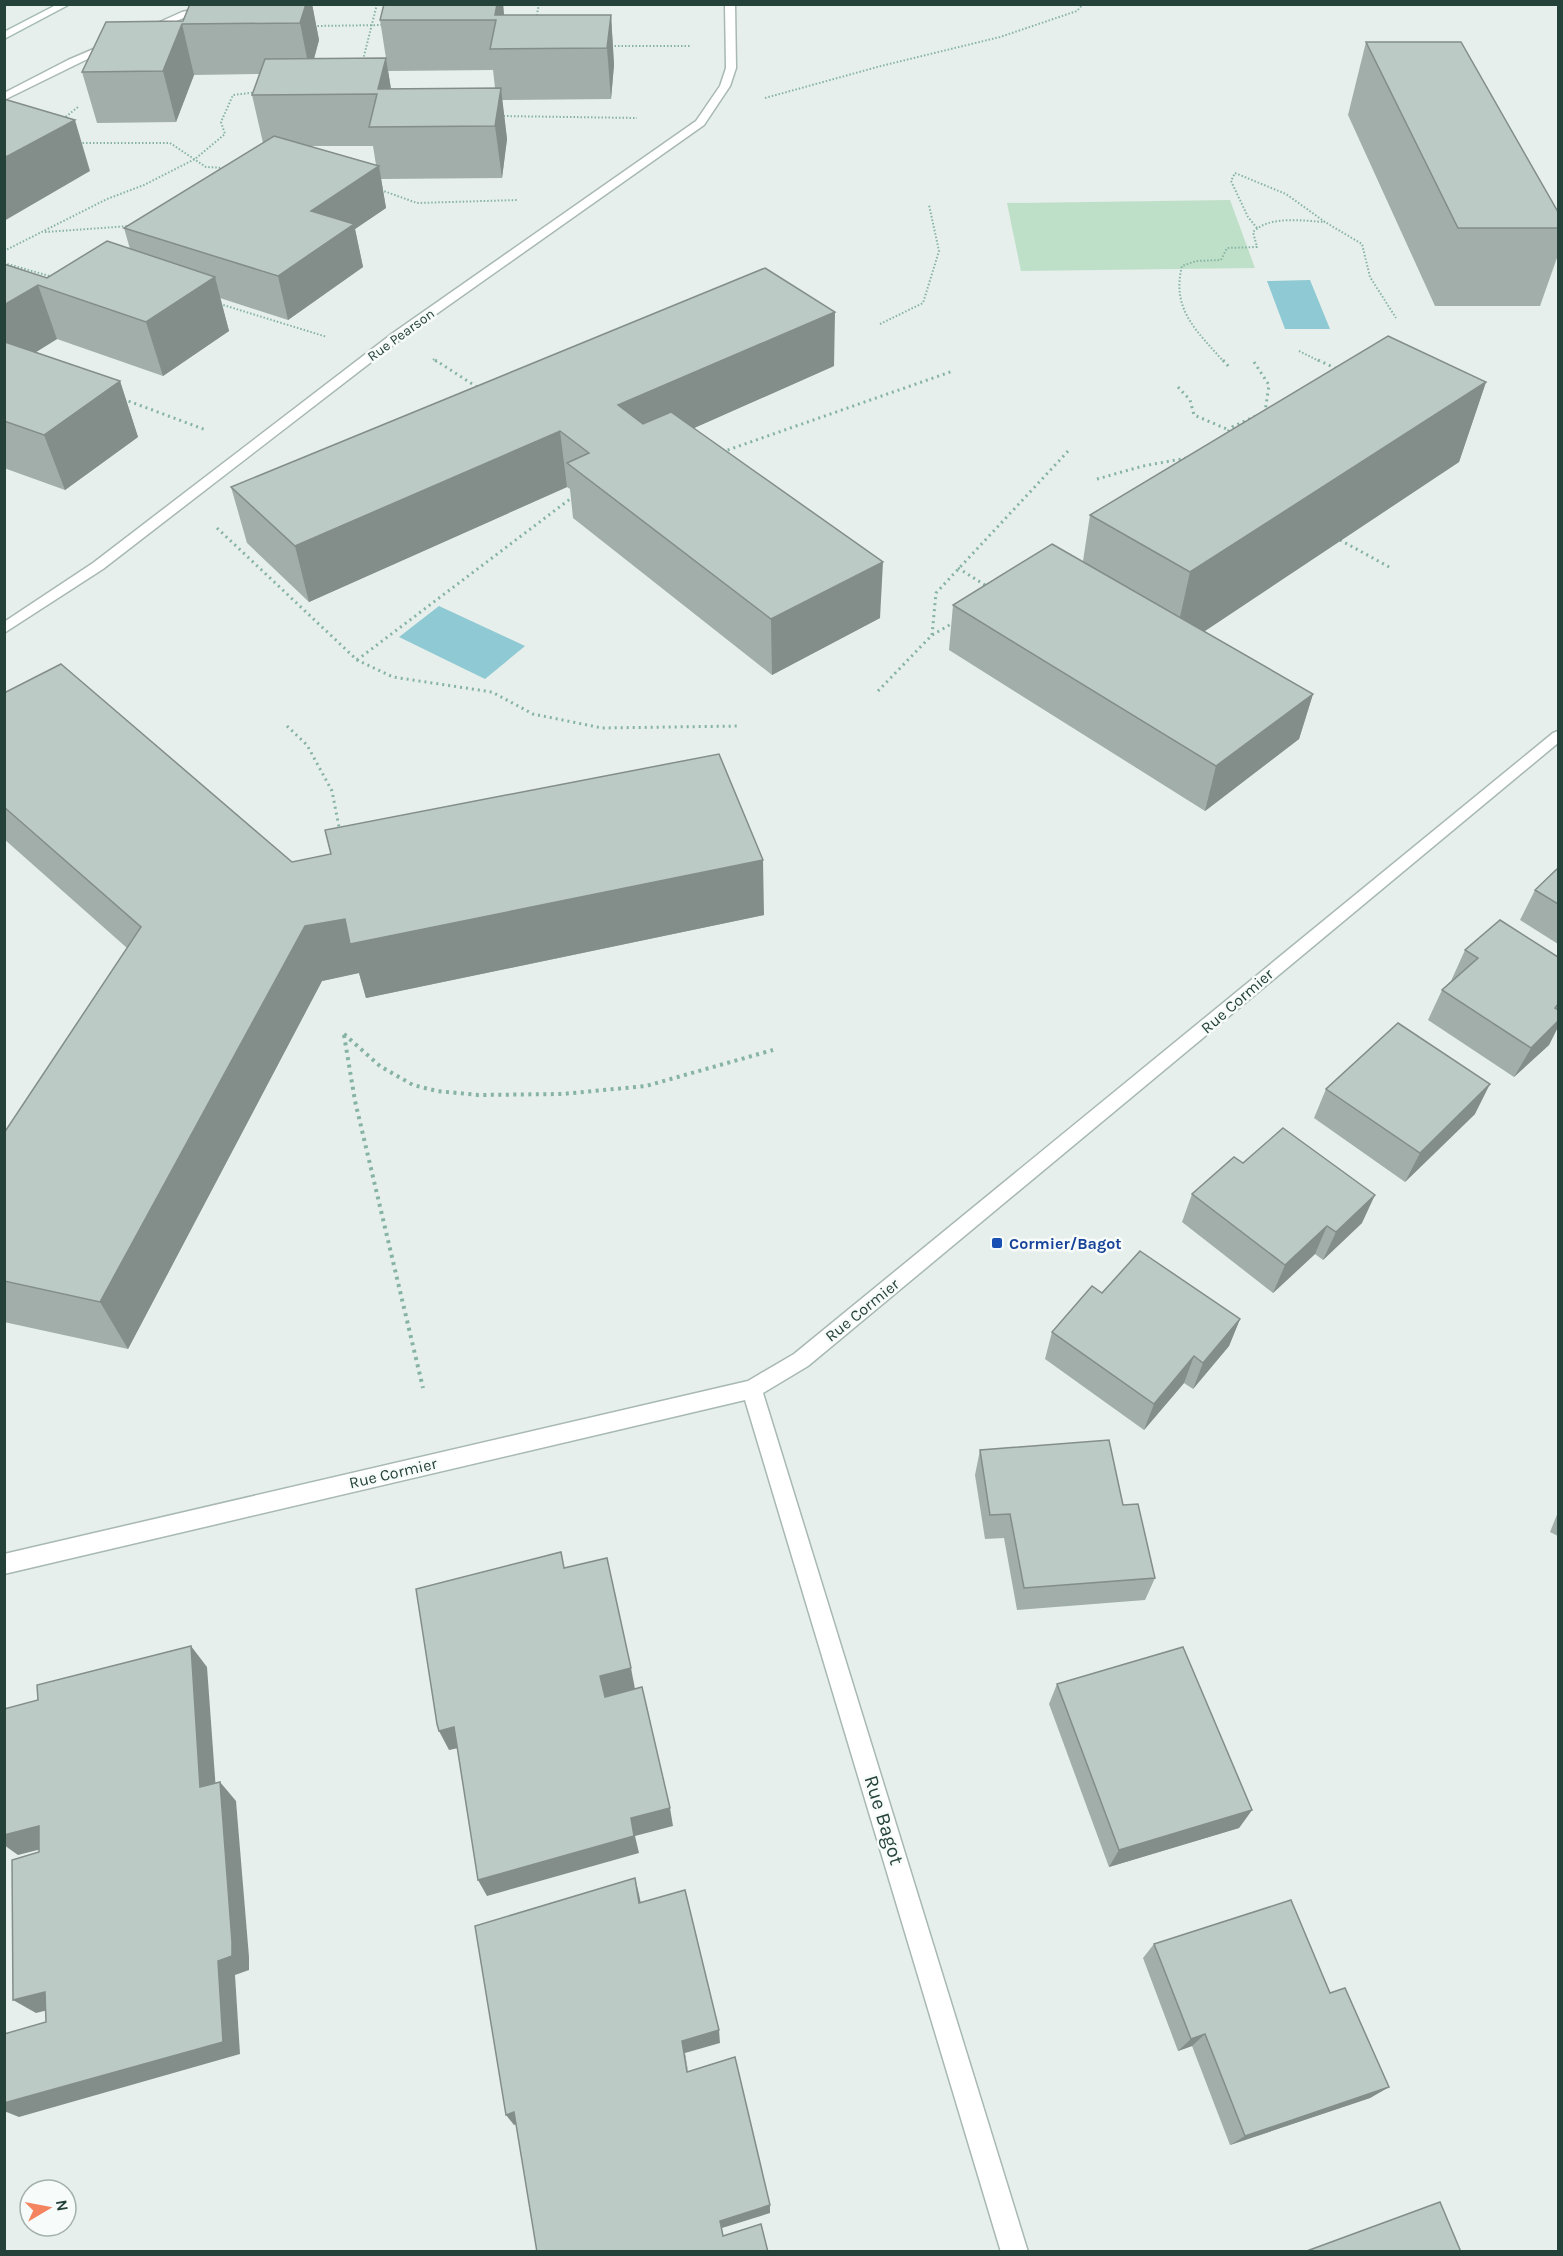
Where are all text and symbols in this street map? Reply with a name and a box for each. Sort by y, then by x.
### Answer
street label: Rue Pearson [364,305,438,365]
street label: Rue Cormier [1197,964,1277,1038]
place label: Cormier/Bagot [1009,1234,1122,1253]
marker: Cormier/Bagot [990,1236,1004,1250]
street label: Rue Cormier [821,1274,903,1346]
street label: Rue Cormier [347,1454,439,1492]
street label: Rue Bagot [859,1772,909,1868]
north arrow [18,2178,78,2238]
text: N [52,2198,73,2213]

